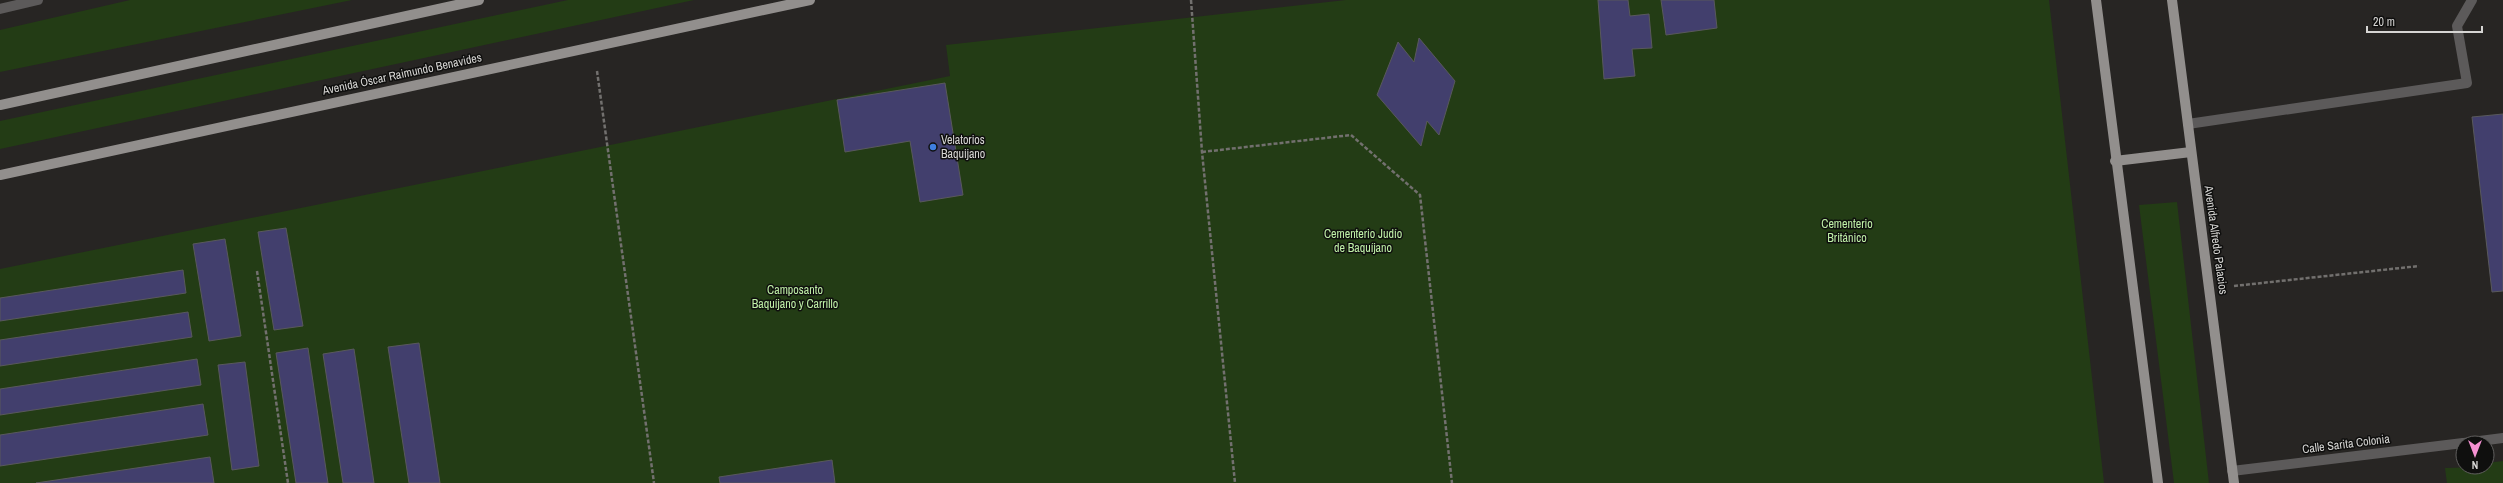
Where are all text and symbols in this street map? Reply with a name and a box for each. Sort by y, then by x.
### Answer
scale bar [2367,8,2482,34]
text: 20 m [2373,14,2395,30]
street label: Avenida Óscar Raimundo Benavides [320,49,483,99]
place label: Velatorios Baquijano [941,132,985,162]
marker: Velatorios Baquijano [928,142,938,152]
street label: Avenida Alfredo Palacios [2200,184,2232,296]
park label: Cementerio Británico [1821,216,1873,246]
park label: Cementerio Judío de Baquíjano [1324,226,1402,256]
park label: Camposanto Baquíjano y Carrillo [752,282,838,312]
street label: Calle Sarita Colonia [2301,431,2391,457]
north arrow [2455,435,2495,475]
text: N [2472,458,2478,472]

